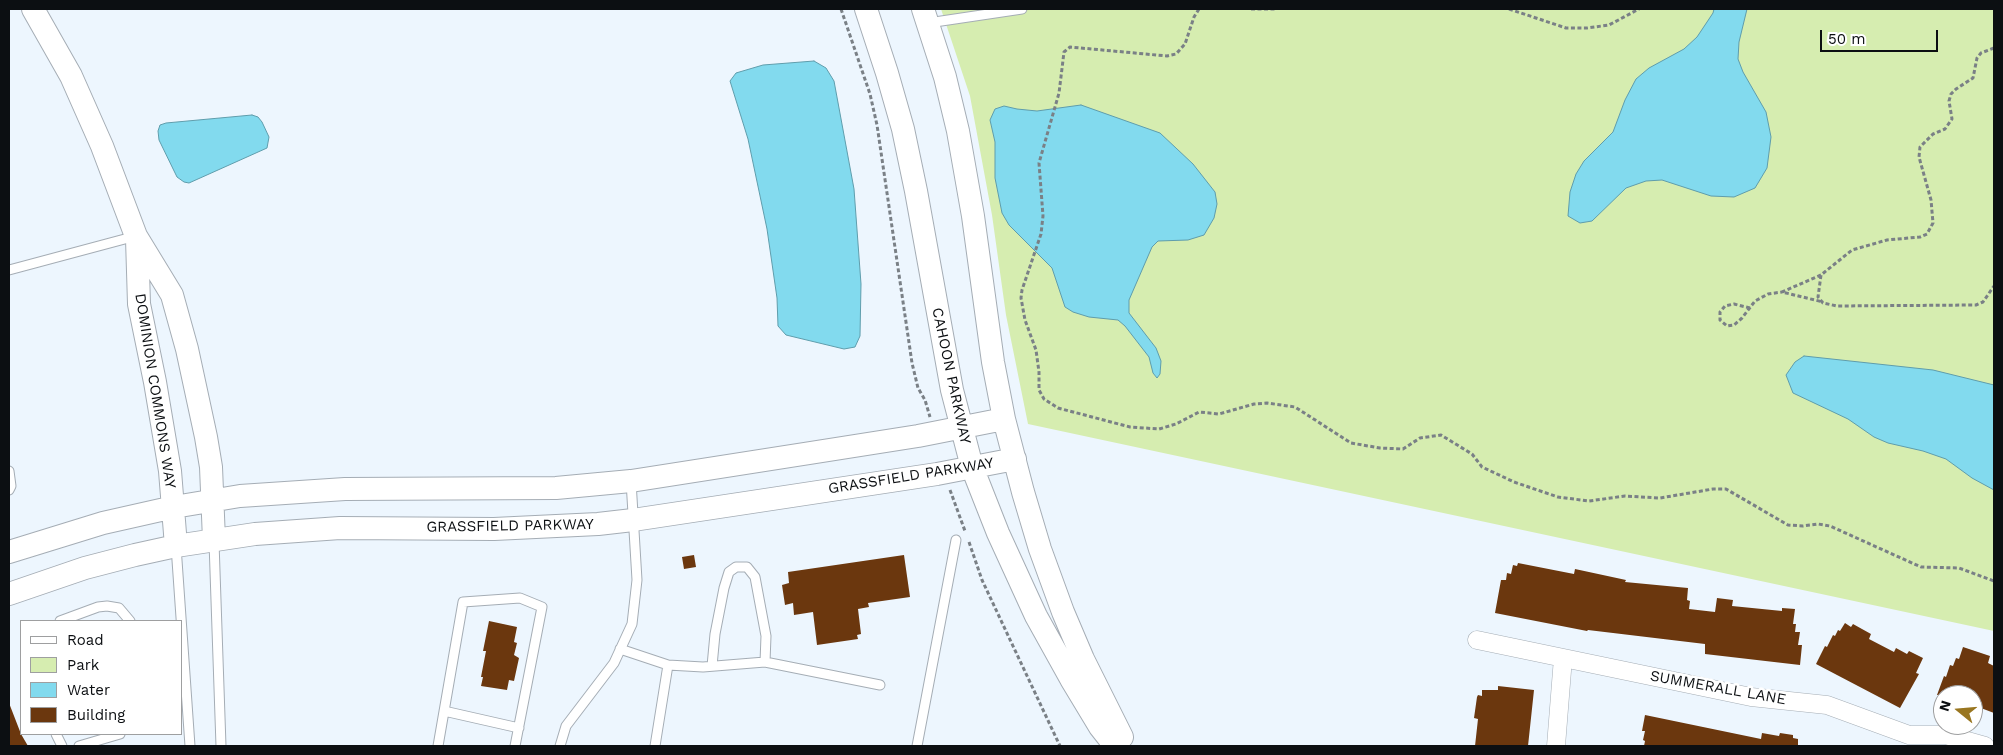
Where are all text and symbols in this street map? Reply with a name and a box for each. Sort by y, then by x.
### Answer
scale bar [1823,20,1940,52]
text: 50 m [1828,30,1865,48]
street label: DOMINION COMMONS WAY [131,292,179,490]
street label: CAHOON PARKWAY [928,306,974,446]
street label: GRASSFIELD PARKWAY [827,454,995,498]
street label: GRASSFIELD PARKWAY [426,516,594,536]
legend [20,620,182,735]
text: Road [67,631,104,649]
text: Park [67,656,99,674]
street label: SUMMERALL LANE [1649,667,1787,709]
text: Water [67,681,110,699]
north arrow [1933,685,1983,735]
text: N [1935,699,1954,713]
text: Building [67,706,125,724]

